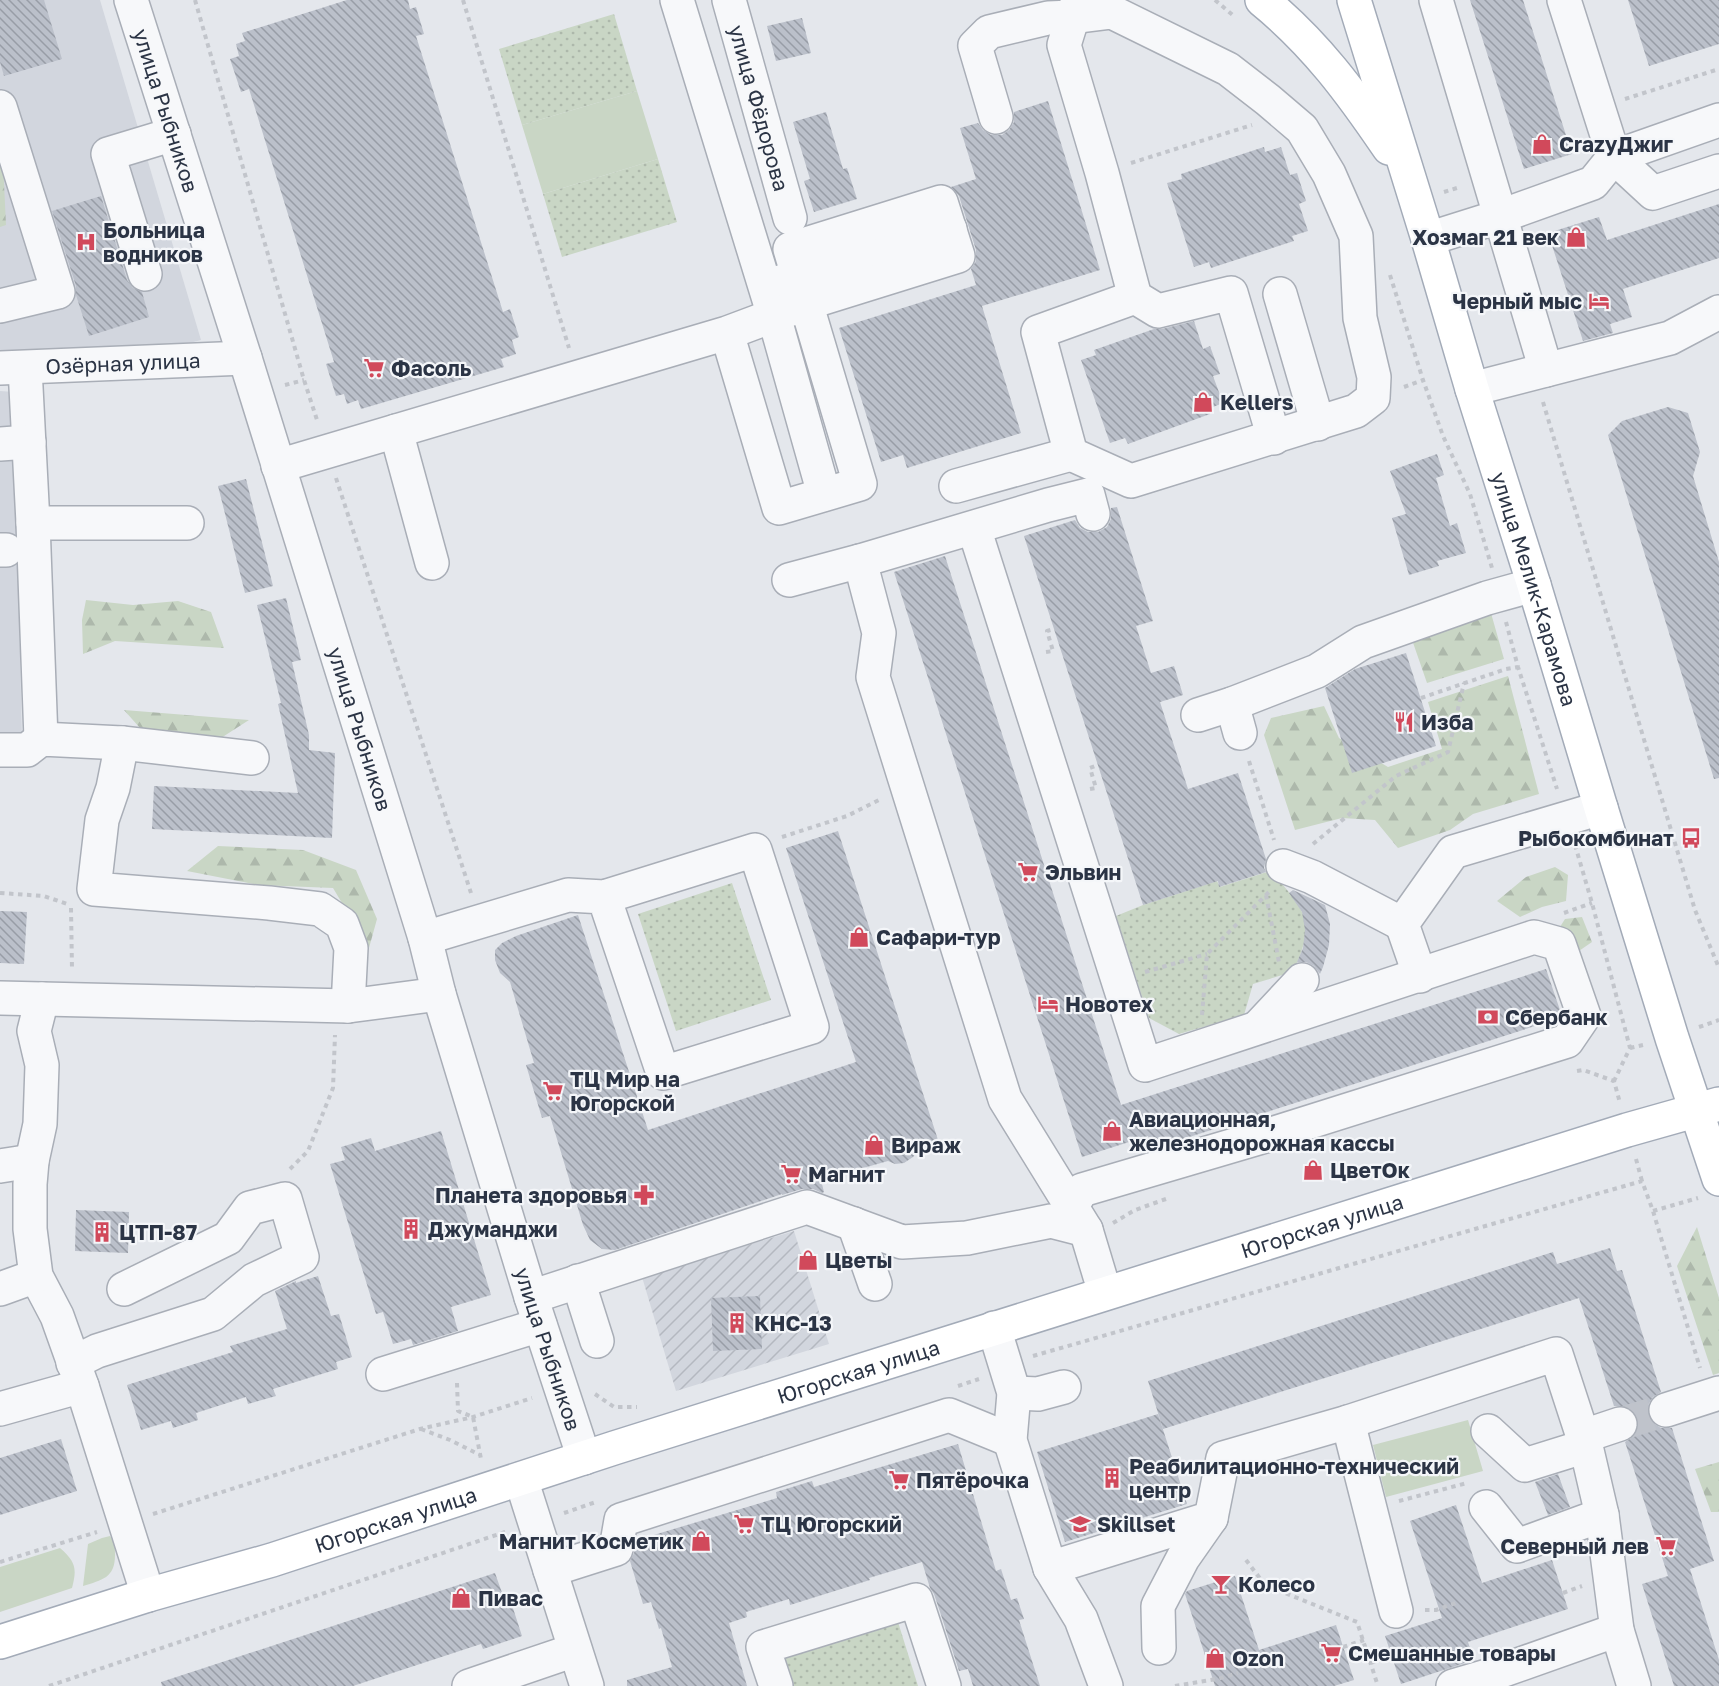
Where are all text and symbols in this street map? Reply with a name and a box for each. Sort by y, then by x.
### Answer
street label: улица Фёдорова [724,22,795,194]
street label: улица Рыбников [128,26,204,196]
place label: CrazyДжиг [1559,131,1674,157]
shop icon: CrazyДжиг [1530,132,1554,156]
place label: Больница водников [103,217,205,267]
place label: Хозмаг 21 век [1412,224,1559,250]
shop icon: Хозмаг 21 век [1564,225,1588,249]
hospital icon: Больница водников [74,230,98,254]
place label: Черный мыс [1452,288,1582,314]
hotel icon: Черный мыс [1587,289,1611,313]
street label: Озёрная улица [45,347,201,379]
place label: Фасоль [391,355,472,381]
supermarket icon: Фасоль [362,356,386,380]
place label: Kellers [1220,389,1294,415]
shop icon: Kellers [1191,390,1215,414]
street label: улица Мелик-Карамова [1486,469,1583,709]
street label: улица Рыбников [322,644,398,814]
place label: Изба [1421,709,1474,735]
restaurant icon: Изба [1392,710,1416,734]
place label: Рыбокомбинат [1518,825,1674,851]
bus stop icon: Рыбокомбинат [1679,826,1703,850]
place label: Эльвин [1045,859,1121,885]
supermarket icon: Эльвин [1016,860,1040,884]
place label: Сафари-тур [876,924,1001,950]
shop icon: Сафари-тур [847,925,871,949]
place label: Новотех [1065,991,1153,1017]
hotel icon: Новотех [1036,992,1060,1016]
place label: Сбербанк [1505,1004,1608,1030]
bank icon: Сбербанк [1476,1005,1500,1029]
place label: ТЦ Мир на Югорской [570,1066,680,1116]
supermarket icon: ТЦ Мир на Югорской [541,1079,565,1103]
place label: Авиационная, железнодорожная кассы [1129,1106,1395,1156]
shop icon: Авиационная, железнодорожная кассы [1100,1119,1124,1143]
place label: Вираж [891,1132,962,1158]
shop icon: Вираж [862,1133,886,1157]
place label: ЦветОк [1330,1157,1410,1183]
shop icon: ЦветОк [1301,1158,1325,1182]
place label: Магнит [808,1161,885,1187]
supermarket icon: Магнит [779,1162,803,1186]
place label: Планета здоровья [435,1182,627,1208]
pharmacy icon: Планета здоровья [632,1183,656,1207]
street label: Югорская улица [1237,1188,1406,1263]
place label: Джуманджи [428,1216,558,1242]
building icon: Джуманджи [399,1217,423,1241]
place label: ЦТП-87 [119,1219,197,1245]
building icon: ЦТП-87 [90,1220,114,1244]
place label: Цветы [825,1247,893,1273]
shop icon: Цветы [796,1248,820,1272]
street label: улица Рыбников [510,1264,587,1434]
place label: КНС-13 [754,1310,832,1336]
building icon: КНС-13 [725,1311,749,1335]
street label: Югорская улица [774,1334,943,1409]
place label: Реабилитационно-технический центр [1129,1453,1459,1503]
building icon: Реабилитационно-технический центр [1100,1466,1124,1490]
place label: Пятёрочка [916,1467,1029,1493]
supermarket icon: Пятёрочка [887,1468,911,1492]
street label: Югорская улица [311,1481,480,1558]
place label: ТЦ Югорский [761,1511,902,1537]
place label: Skillset [1097,1511,1176,1537]
supermarket icon: ТЦ Югорский [732,1512,756,1536]
school or university icon: Skillset [1068,1512,1092,1536]
place label: Магнит Косметик [499,1528,684,1554]
shop icon: Магнит Косметик [689,1529,713,1553]
place label: Северный лев [1500,1533,1649,1559]
supermarket icon: Северный лев [1654,1534,1678,1558]
place label: Колесо [1238,1571,1315,1597]
bar icon: Колесо [1209,1572,1233,1596]
place label: Пивас [478,1585,543,1611]
shop icon: Пивас [449,1586,473,1610]
place label: Смешанные товары [1348,1640,1556,1666]
supermarket icon: Смешанные товары [1319,1641,1343,1665]
place label: Ozon [1232,1645,1284,1671]
shop icon: Ozon [1203,1646,1227,1670]

